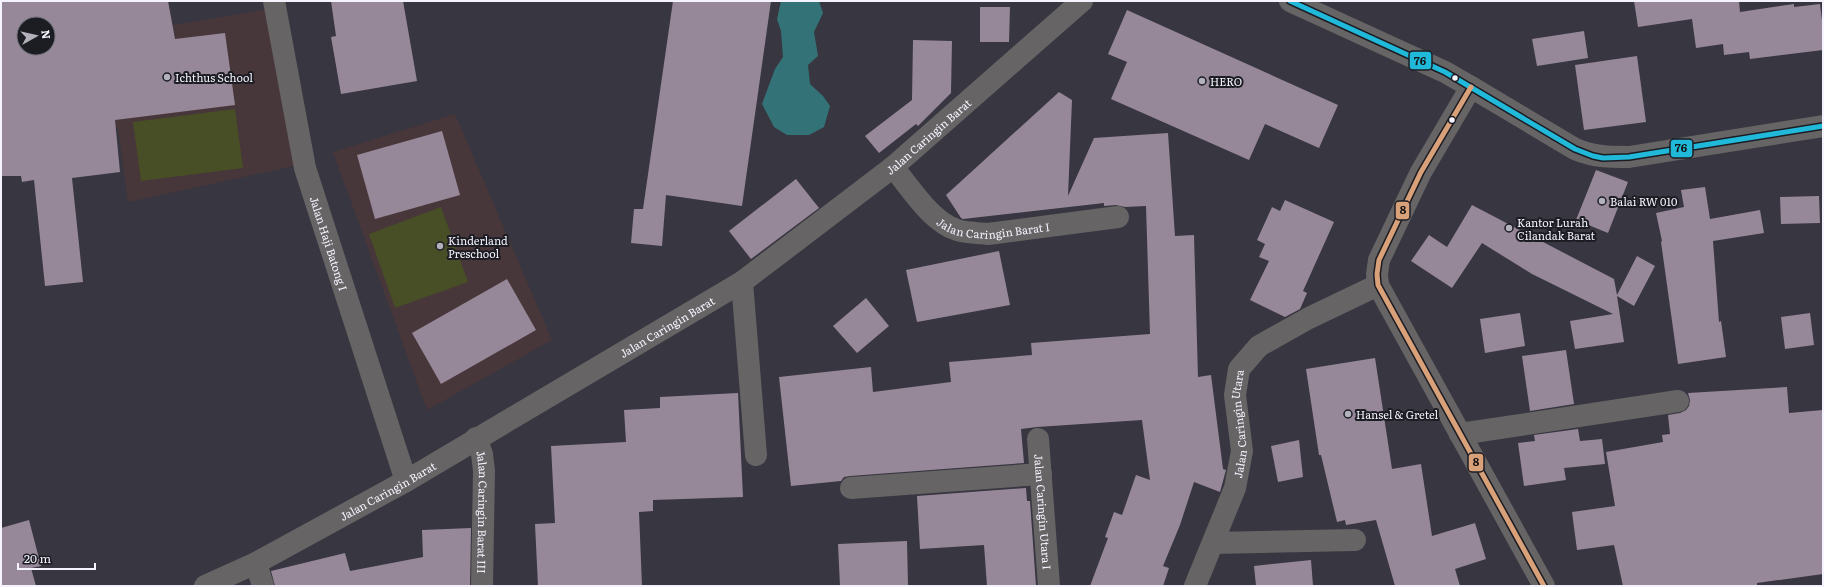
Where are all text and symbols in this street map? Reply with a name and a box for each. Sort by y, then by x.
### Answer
north arrow [16,16,56,56]
text: N [38,29,55,40]
line badge: 76 [1409,51,1432,70]
text: 76 [1414,52,1427,68]
place label: Ichthus School [175,69,253,85]
marker: Ichthus School [162,72,172,82]
place label: HERO [1210,73,1242,89]
unlabelled marker [1450,73,1460,83]
marker: HERO [1197,76,1207,86]
street label: Jalan Caringin Barat [882,94,974,178]
unlabelled marker [1447,115,1457,125]
line badge: 76 [1670,139,1693,158]
text: 76 [1675,139,1688,155]
place label: Balai RW 010 [1610,193,1677,209]
street label: Jalan Haji Batong I [307,194,352,293]
marker: Balai RW 010 [1597,196,1607,206]
line badge: 8 [1395,201,1410,220]
text: 8 [1400,201,1407,217]
street label: Jalan Caringin Barat I [934,213,1050,242]
place label: Kantor Lurah Cilandak Barat [1517,214,1596,243]
marker: Kantor Lurah Cilandak Barat [1504,223,1514,233]
place label: Kinderland Preschool [448,232,508,261]
marker: Kinderland Preschool [435,241,445,251]
street label: Jalan Caringin Barat [616,292,718,361]
street label: Jalan Caringin Utara [1226,368,1250,479]
place label: Hansel & Gretel [1356,406,1439,422]
marker: Hansel & Gretel [1343,409,1353,419]
street label: Jalan Caringin Barat III [473,448,492,574]
street label: Jalan Caringin Utara I [1031,453,1056,570]
line badge: 8 [1468,453,1484,472]
text: 8 [1473,453,1480,469]
street label: Jalan Caringin Barat [336,457,439,524]
scale bar [18,545,95,571]
text: 20 m [24,549,51,567]

